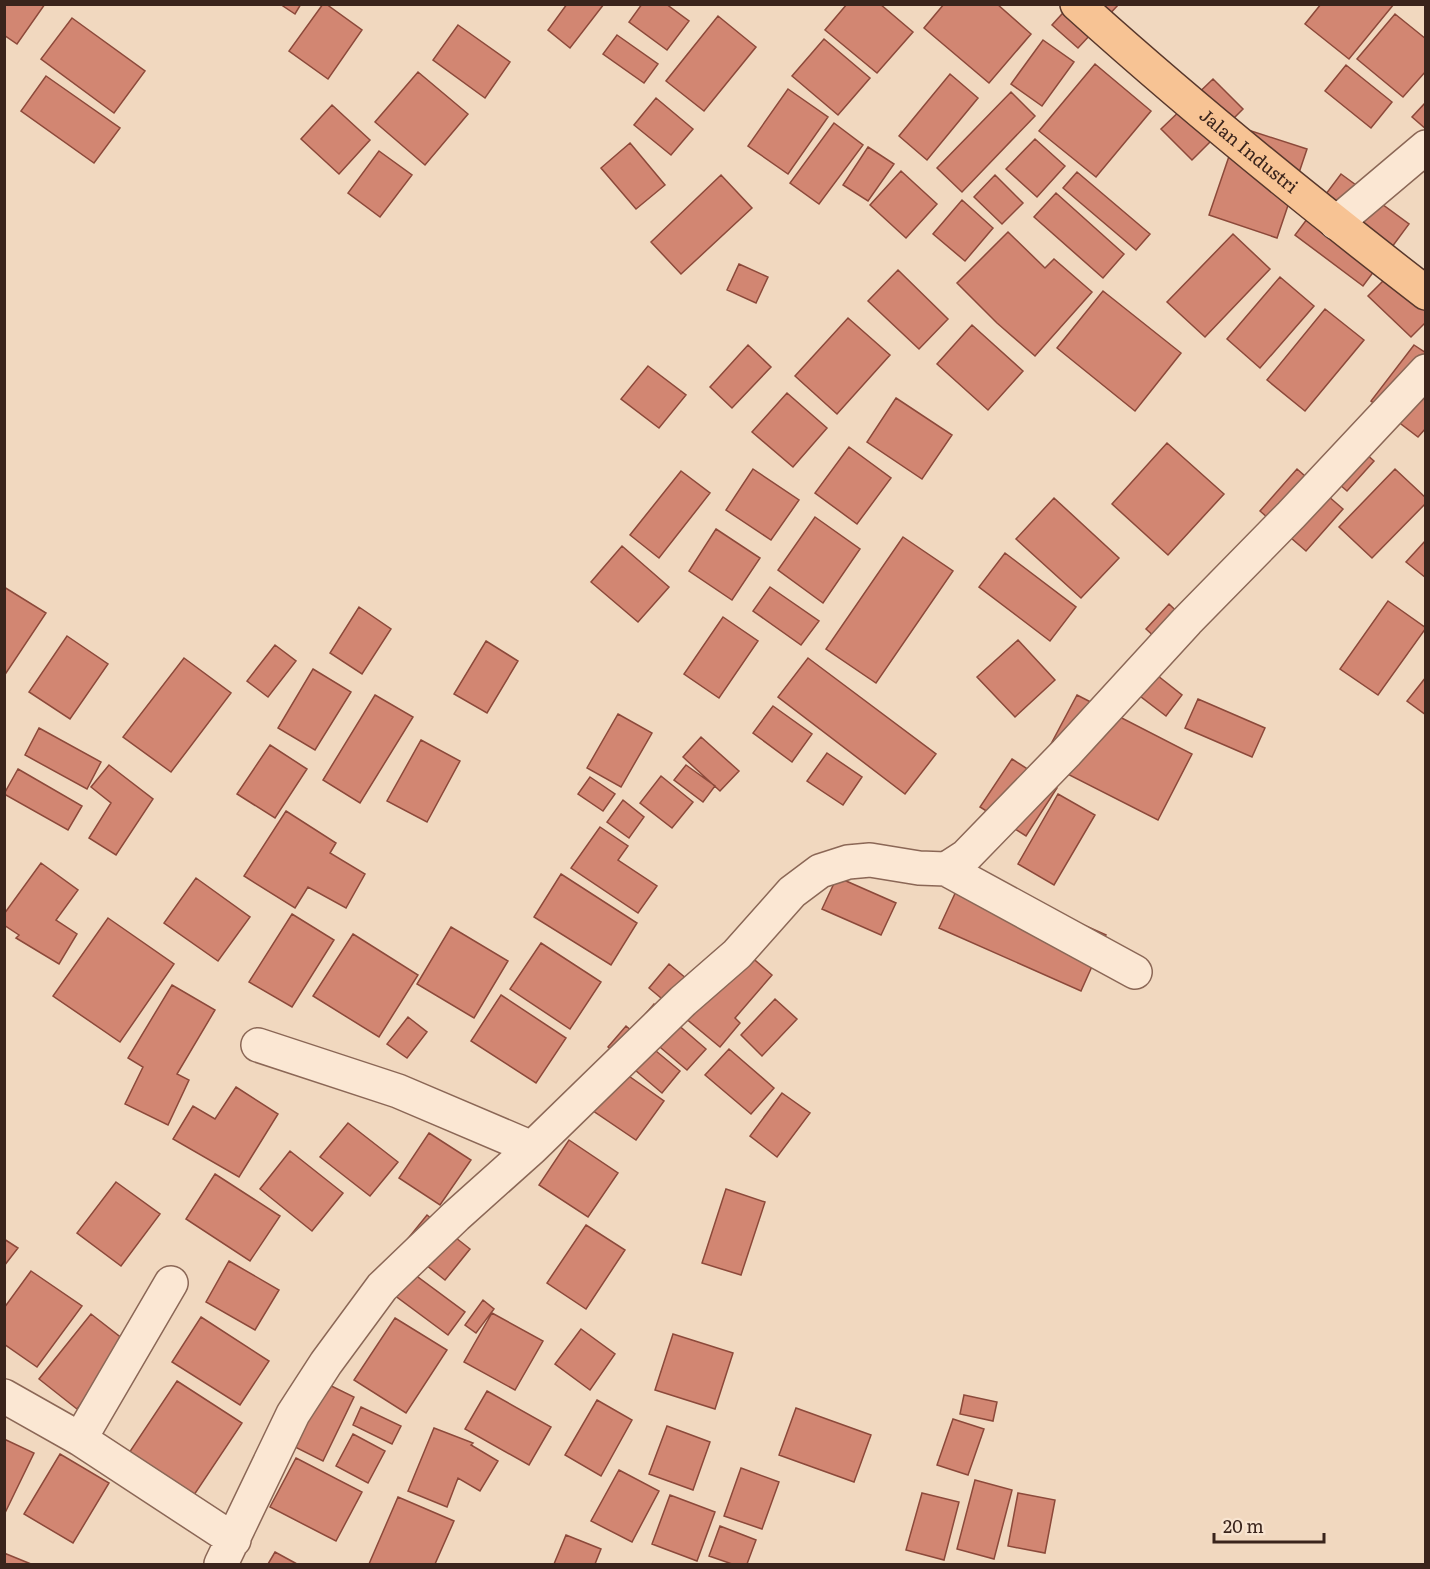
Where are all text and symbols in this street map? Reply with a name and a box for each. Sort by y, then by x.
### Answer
street label: Jalan Industri [1194,101,1305,199]
scale bar [1214,1506,1324,1544]
text: 20 m [1223,1512,1264,1539]

